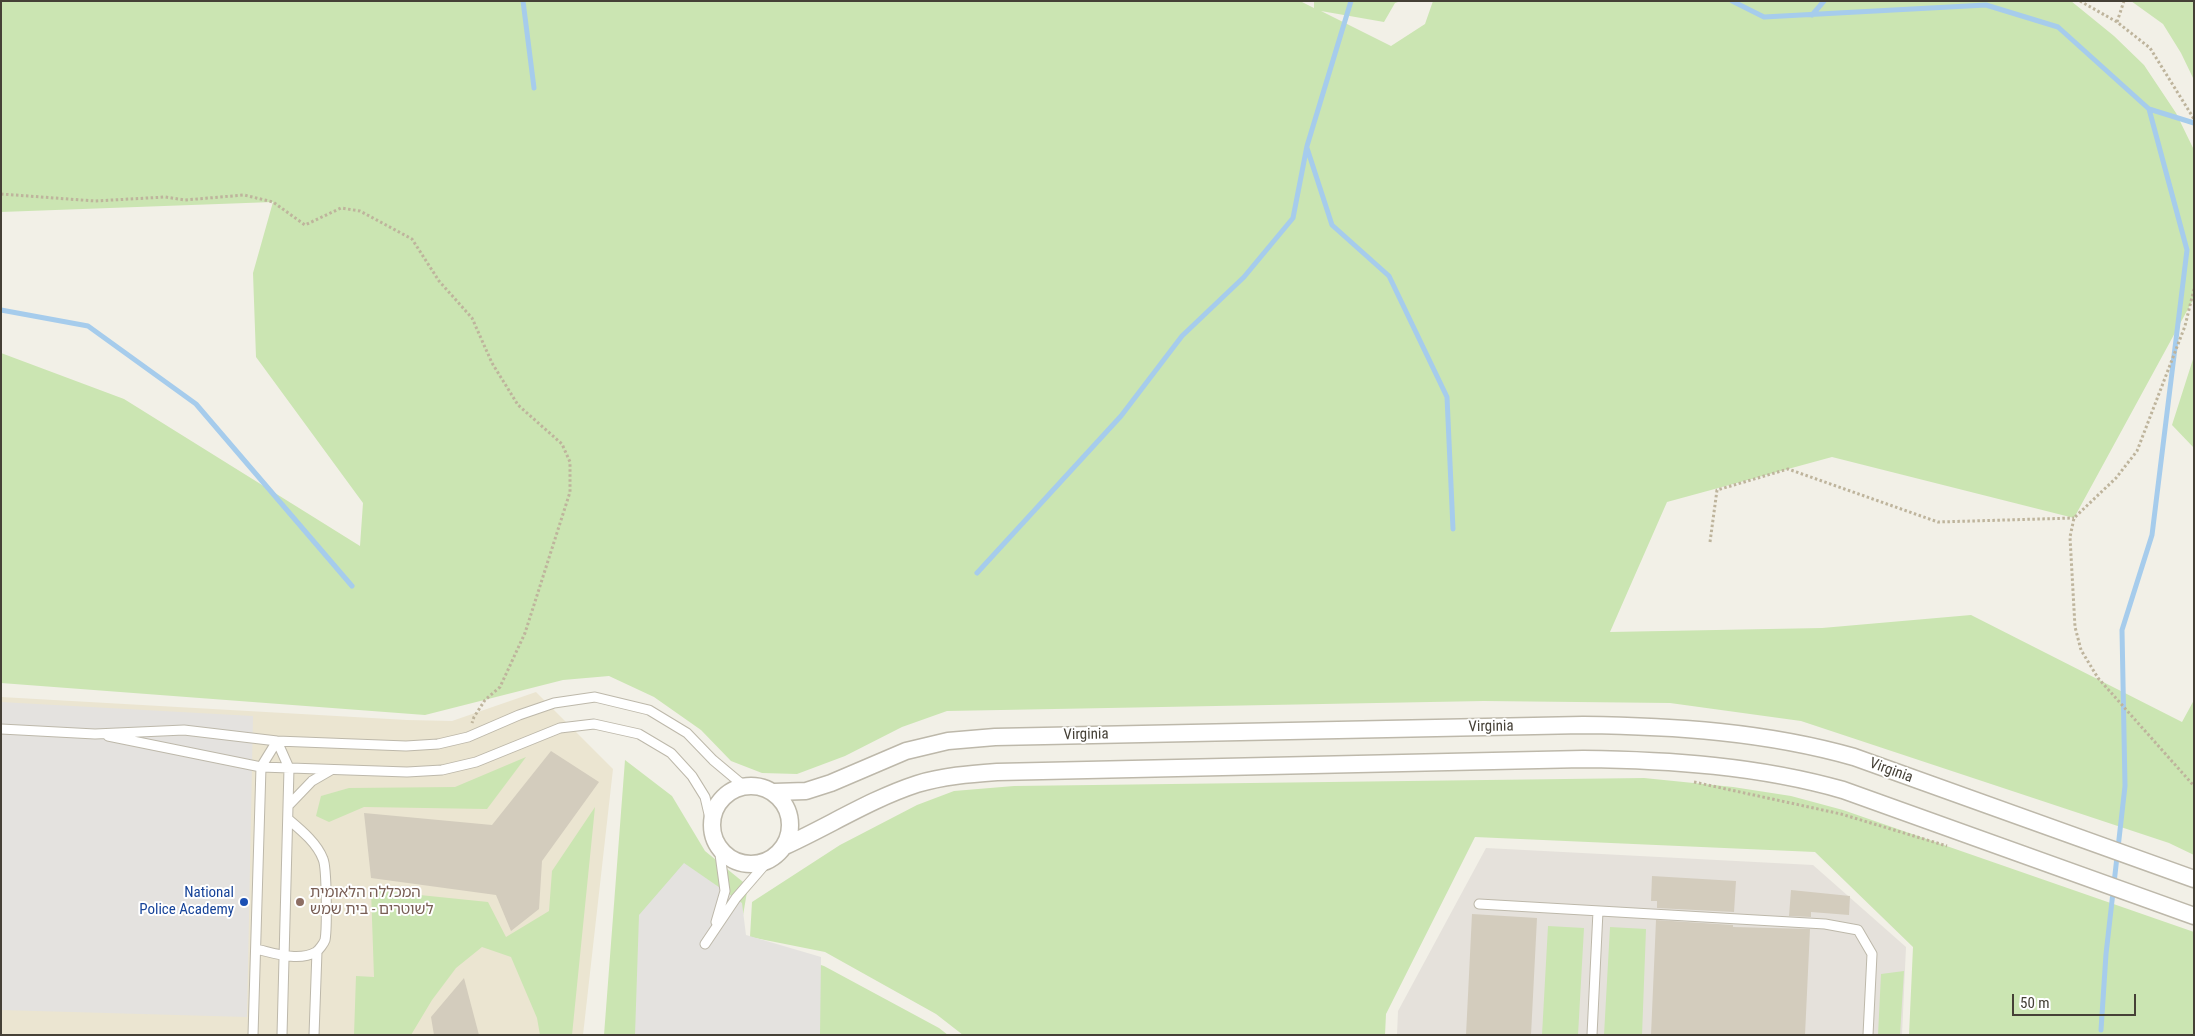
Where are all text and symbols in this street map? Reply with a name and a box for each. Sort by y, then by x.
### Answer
street label: Virginia [1468,718,1514,736]
street label: Virginia [1063,726,1109,744]
street label: Virginia [1867,755,1915,787]
place label: National Police Academy [139,884,234,919]
place label: המכללה הלאומית לשוטרים - בית שמש [310,884,434,919]
marker: National Police Academy [238,896,250,908]
marker: המכללה הלאומית לשוטרים - בית שמש [294,896,306,908]
scale bar [2015,984,2139,1016]
text: 50 m [2020,994,2050,1012]

